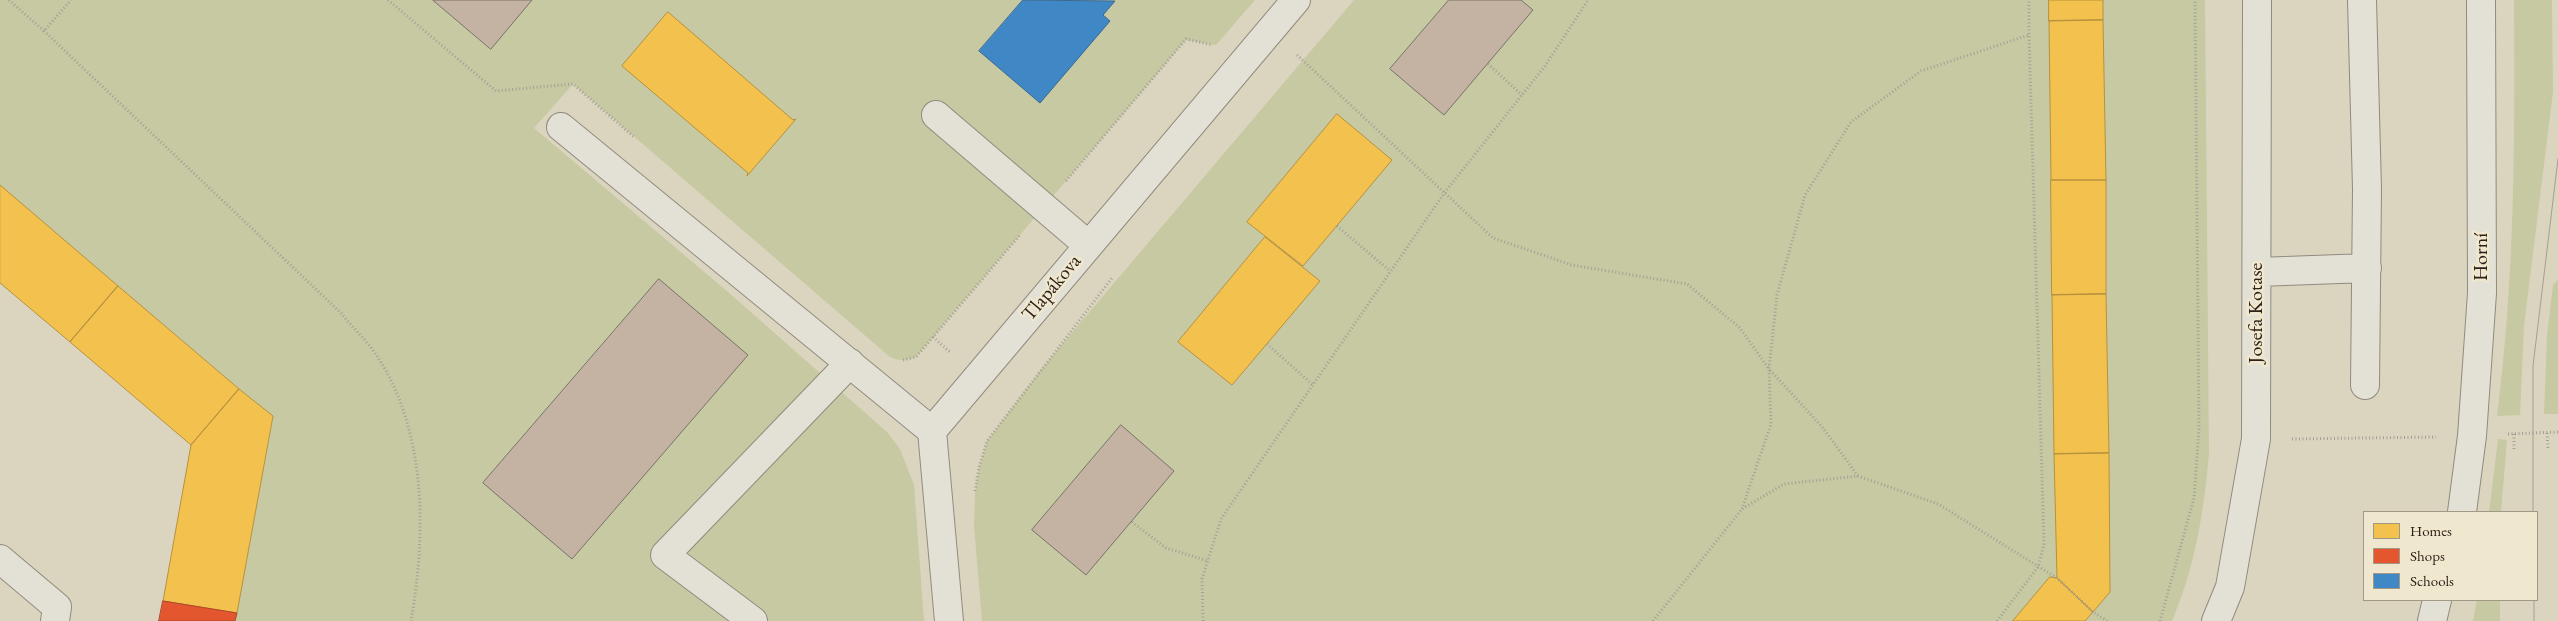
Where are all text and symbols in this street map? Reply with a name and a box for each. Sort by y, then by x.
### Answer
street label: Horní [2470,233,2494,281]
street label: Tlapákova [1017,250,1087,326]
street label: Josefa Kotase [2245,263,2269,363]
legend [2363,511,2538,601]
text: Homes [2410,521,2452,540]
text: Shops [2410,546,2445,565]
text: Schools [2410,571,2454,590]

